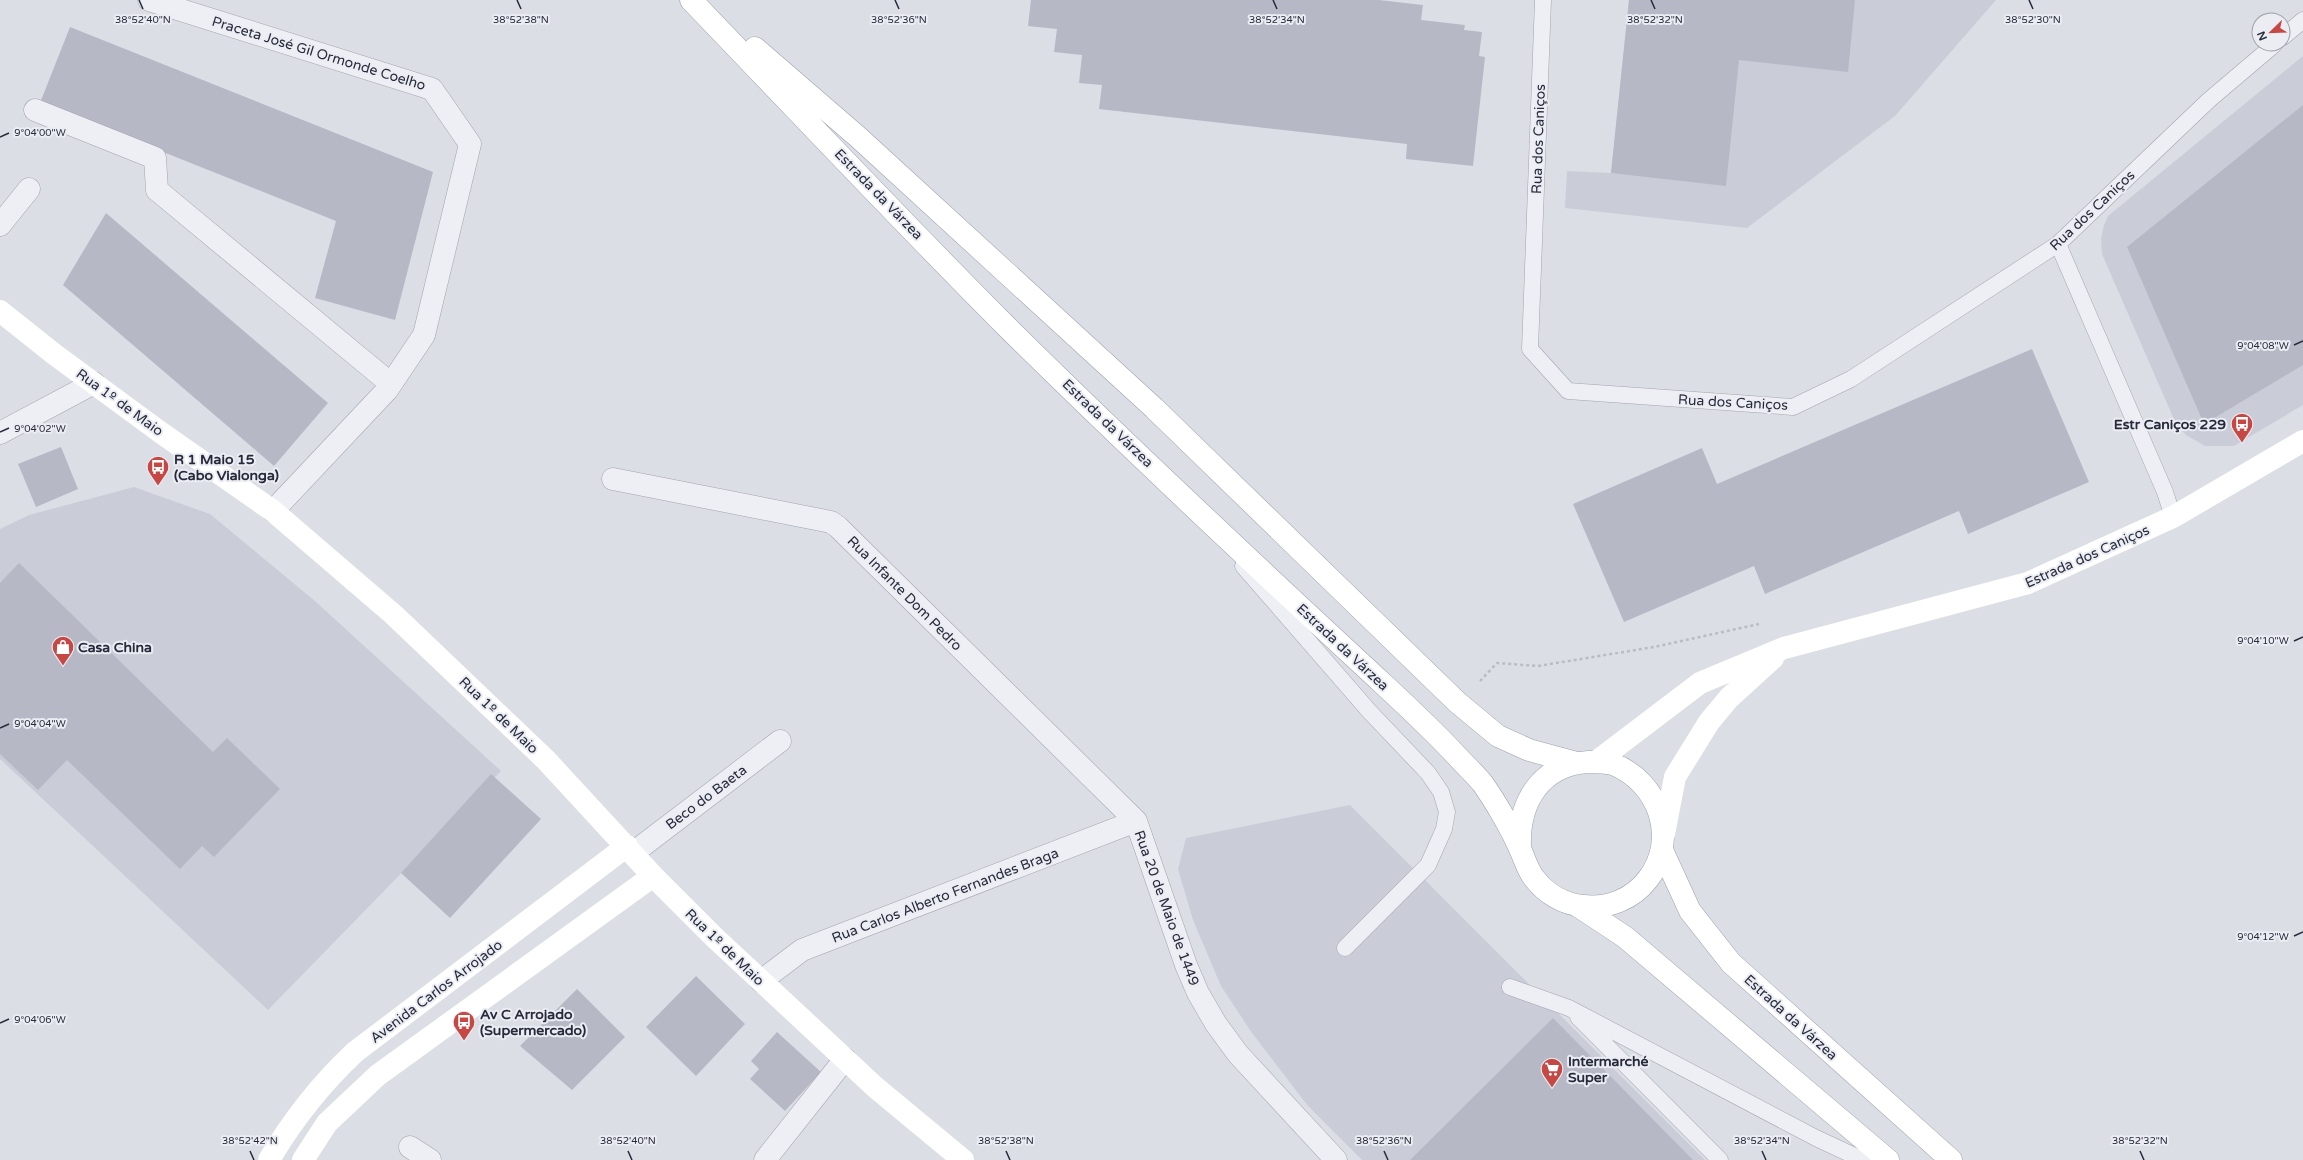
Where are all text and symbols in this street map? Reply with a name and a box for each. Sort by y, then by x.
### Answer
north arrow [2251,12,2291,52]
street label: Praceta José Gil Ormonde Coelho [210,13,428,94]
text: 38°52'40"N [115,14,171,26]
text: 38°52'38"N [493,14,549,26]
text: 38°52'36"N [871,14,927,26]
text: 38°52'34"N [1249,14,1305,26]
text: 38°52'32"N [1627,14,1683,26]
text: 38°52'30"N [2005,14,2061,26]
text: N [2255,29,2270,42]
street label: Rua dos Caniços [1528,84,1549,194]
text: 9°04'00"W [14,127,66,139]
street label: Estrada da Várzea [831,145,926,243]
street label: Rua dos Caniços [2046,166,2139,254]
text: 9°04'08"W [2237,340,2289,352]
street label: Rua 1º de Maio [73,365,167,440]
street label: Estrada da Várzea [1059,376,1157,471]
street label: Rua dos Caniços [1678,391,1789,414]
bus stop icon: Estr Caniços 229 [2229,411,2255,444]
place label: Estr Caniços 229 [2114,416,2226,433]
text: 9°04'02"W [14,423,66,435]
place label: R 1 Maio 15 (Cabo Vialonga) [174,451,279,484]
bus stop icon: R 1 Maio 15 (Cabo Vialonga) [145,454,171,487]
street label: Estrada dos Caniços [2022,521,2152,592]
street label: Rua Infante Dom Pedro [844,532,966,654]
street label: Estrada da Várzea [1293,600,1392,694]
shop icon: Casa China [50,634,76,667]
text: 9°04'10"W [2237,635,2289,647]
place label: Casa China [78,639,152,656]
street label: Rua 1º de Maio [456,673,542,757]
text: 9°04'04"W [14,718,66,730]
street label: Beco do Baeta [663,761,750,833]
street label: Rua 20 de Maio de 1449 [1130,828,1203,988]
street label: Rua Carlos Alberto Fernandes Braga [829,844,1061,947]
street label: Rua 1º de Maio [682,905,768,989]
text: 9°04'12"W [2237,931,2289,943]
street label: Avenida Carlos Arrojado [367,936,506,1047]
street label: Estrada da Várzea [1740,971,1841,1064]
place label: Av C Arrojado (Supermercado) [480,1006,586,1039]
bus stop icon: Av C Arrojado (Supermercado) [451,1009,477,1042]
text: 9°04'06"W [14,1014,66,1026]
place label: Intermarché Super [1568,1053,1649,1086]
supermarket icon: Intermarché Super [1539,1056,1565,1089]
text: 38°52'42"N [222,1135,278,1147]
text: 38°52'40"N [600,1135,656,1147]
text: 38°52'38"N [978,1135,1034,1147]
text: 38°52'36"N [1356,1135,1412,1147]
text: 38°52'34"N [1734,1135,1790,1147]
text: 38°52'32"N [2112,1135,2168,1147]

